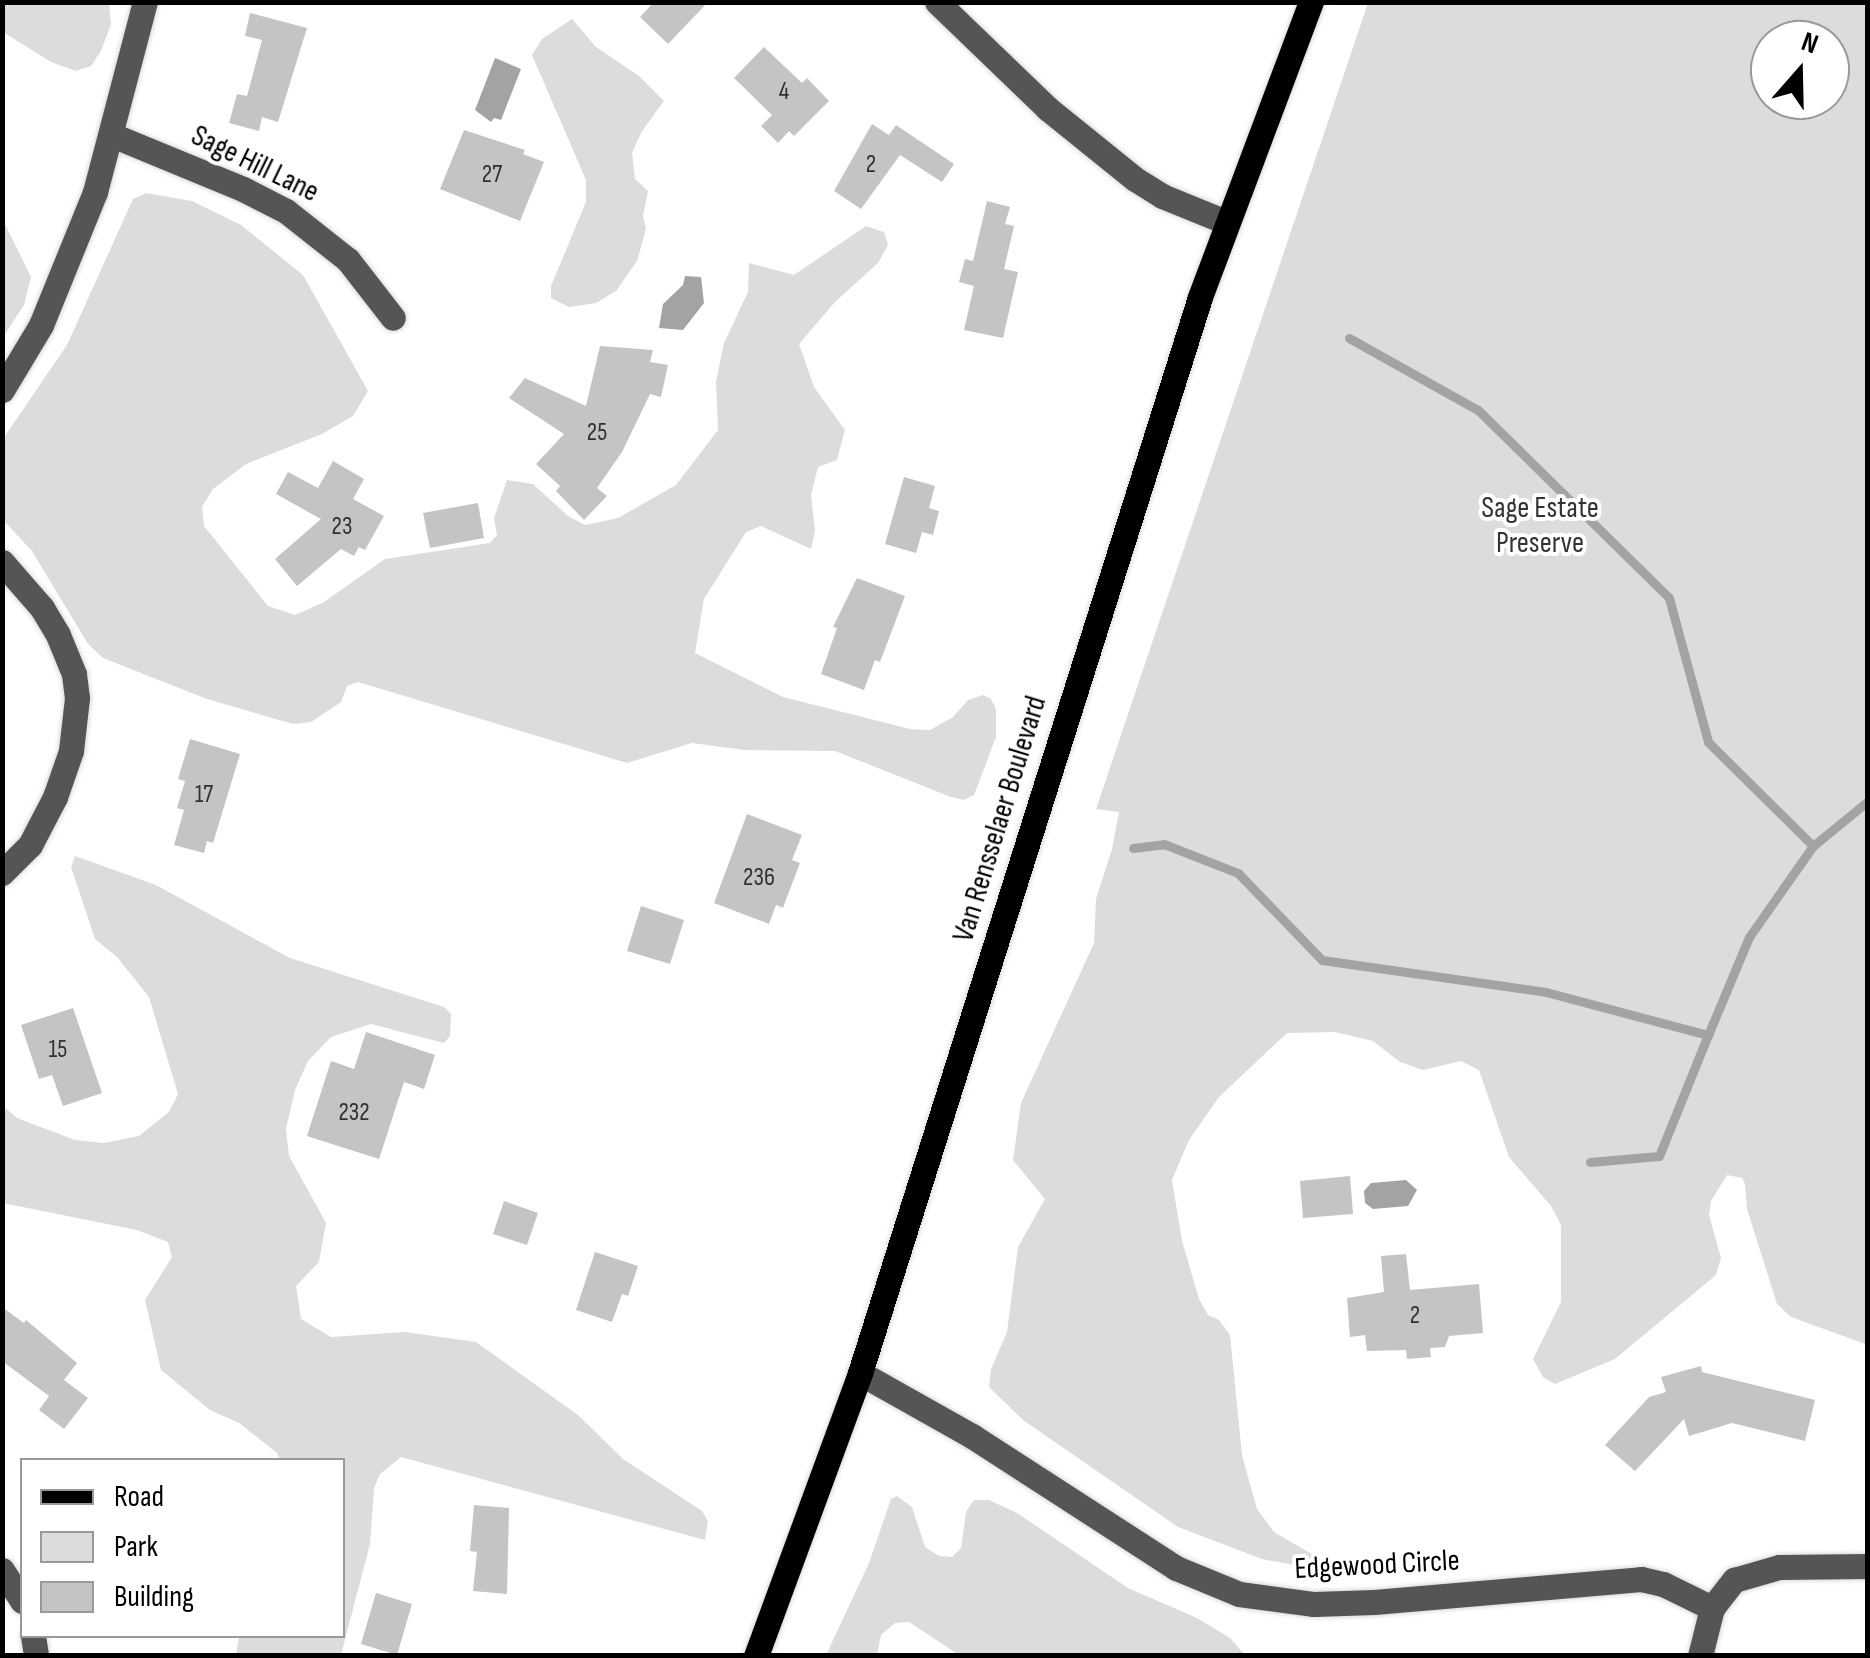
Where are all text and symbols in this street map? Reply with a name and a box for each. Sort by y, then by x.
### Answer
north arrow [1750,20,1850,120]
text: N [1797,25,1822,61]
house number: 4 [779,77,789,107]
street label: Sage Hill Lane [185,118,325,210]
house number: 2 [866,150,876,180]
house number: 27 [482,160,502,190]
house number: 25 [587,418,607,448]
park label: Sage Estate Preserve [1481,490,1599,560]
house number: 23 [332,512,352,542]
street label: Van Rensselaer Boulevard [945,692,1055,946]
house number: 17 [195,780,213,810]
house number: 236 [743,863,775,893]
house number: 15 [49,1035,67,1065]
house number: 232 [338,1098,370,1128]
house number: 2 [1410,1301,1420,1331]
legend [20,1458,345,1638]
text: Road [114,1479,164,1515]
text: Park [114,1529,158,1565]
street label: Edgewood Circle [1294,1543,1460,1587]
text: Building [114,1579,194,1615]

